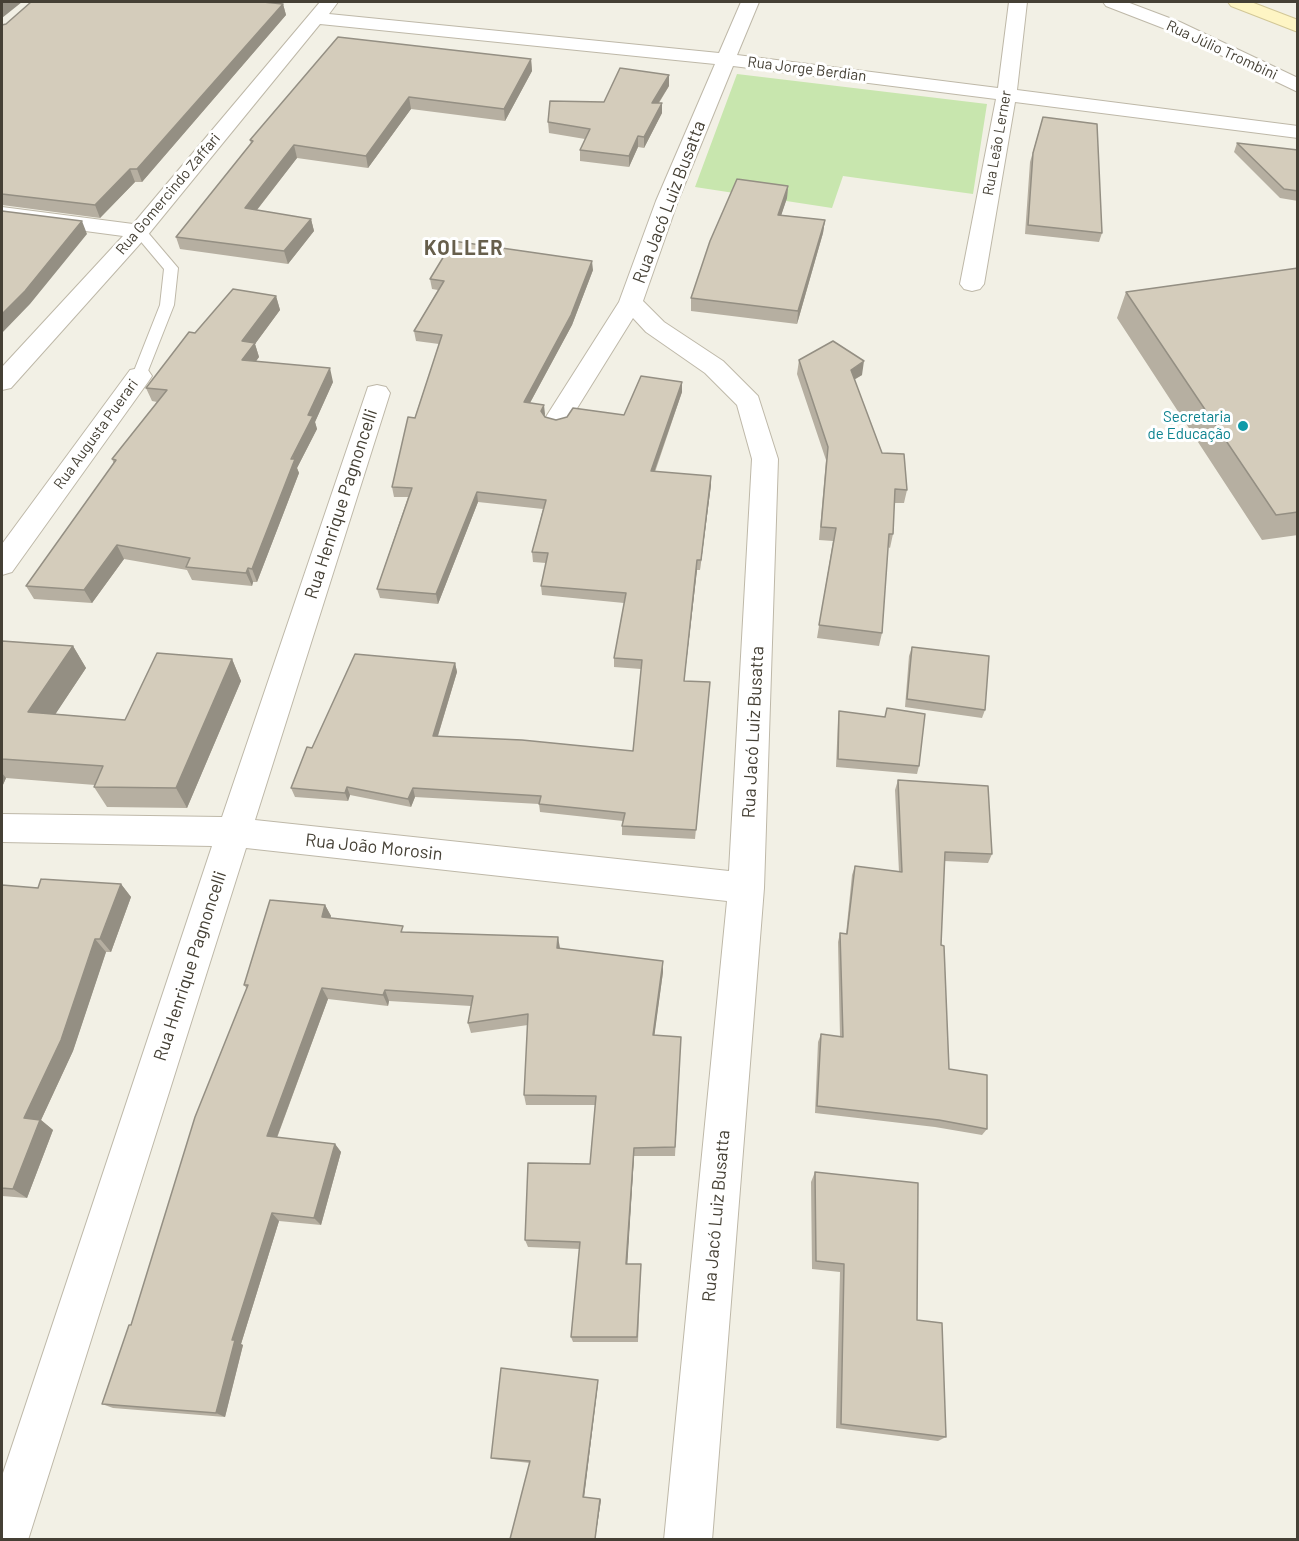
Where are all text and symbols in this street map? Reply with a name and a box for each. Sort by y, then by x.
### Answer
street label: Rua Júlio Trombini [1164,16,1280,84]
street label: Rua Jorge Berdian [747,53,867,85]
street label: Rua Leão Lerner [979,89,1015,197]
street label: Rua Jacó Luiz Busatta [628,118,710,286]
street label: Rua Gomercindo Zaffari [112,130,224,258]
district label: KOLLER [424,236,504,260]
street label: Rua Augusta Puerari [50,375,142,493]
street label: Rua Henrique Pagnoncelli [300,406,382,602]
place label: Secretaria de Educação [1148,408,1231,443]
marker: Secretaria de Educação [1236,419,1250,433]
street label: Rua Jacó Luiz Busatta [738,645,768,819]
street label: Rua João Morosin [304,829,444,865]
street label: Rua Henrique Pagnoncelli [149,868,231,1064]
street label: Rua Jacó Luiz Busatta [698,1129,734,1303]

